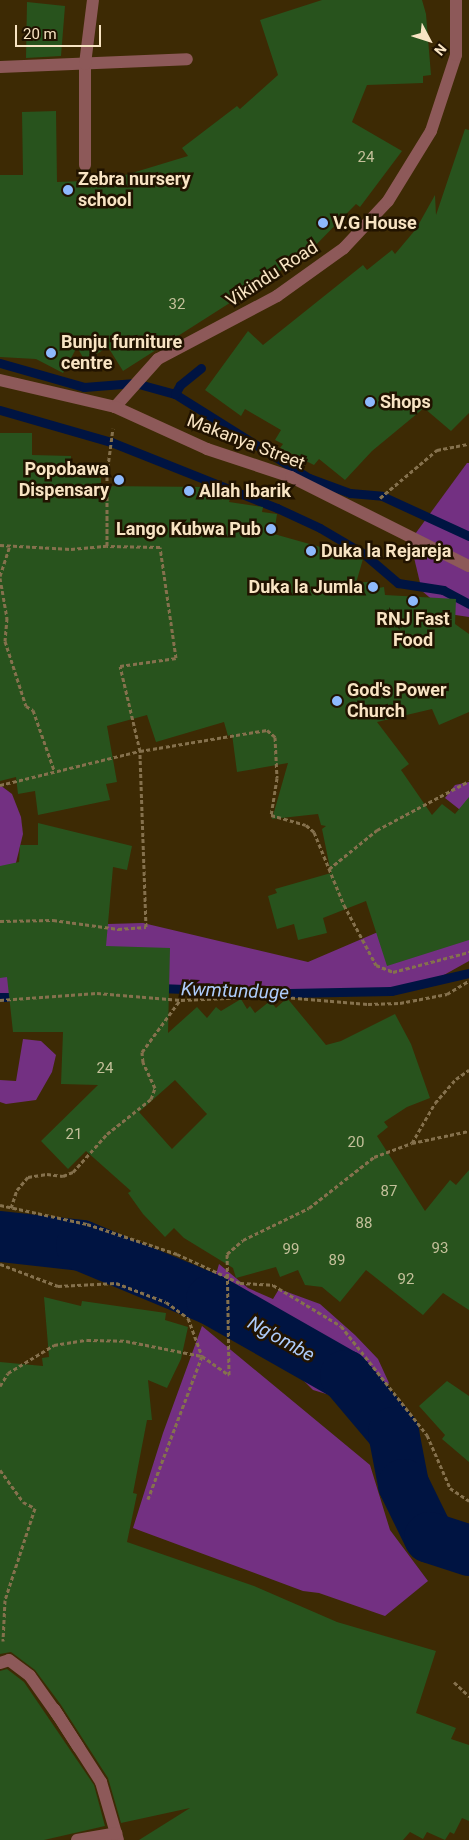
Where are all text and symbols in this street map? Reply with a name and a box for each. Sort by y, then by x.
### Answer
scale bar [18,15,104,47]
north arrow [404,15,454,65]
text: 20 m [23,25,57,43]
text: N [431,41,450,59]
house number: 24 [358,149,374,167]
place label: Zebra nursery school [78,169,191,212]
marker: Zebra nursery school [62,184,74,196]
place label: V.G House [333,212,417,234]
marker: V.G House [317,217,329,229]
street label: Vikindu Road [222,236,322,312]
house number: 32 [169,296,185,314]
place label: Bunju furniture centre [61,332,182,374]
marker: Bunju furniture centre [45,347,57,359]
place label: Shops [380,391,431,413]
marker: Shops [364,396,376,408]
street label: Makanya Street [184,410,308,474]
place label: Popobawa Dispensary [19,459,109,502]
marker: Popobawa Dispensary [113,474,125,486]
place label: Allah Ibarik [199,480,291,502]
marker: Allah Ibarik [183,485,195,497]
place label: Lango Kubwa Pub [116,518,261,540]
marker: Lango Kubwa Pub [265,523,277,535]
place label: Duka la Rejareja [321,540,451,562]
marker: Duka la Rejareja [305,545,317,557]
place label: Duka la Jumla [249,576,363,598]
marker: Duka la Jumla [367,581,379,593]
marker: RNJ Fast Food [407,595,419,607]
place label: RNJ Fast Food [376,609,450,652]
place label: God's Power Church [347,680,447,722]
marker: God's Power Church [331,695,343,707]
water label: Kwmtunduge [181,978,289,1004]
house number: 24 [97,1060,113,1078]
house number: 21 [66,1126,82,1144]
house number: 20 [348,1134,364,1152]
house number: 87 [381,1183,397,1201]
house number: 88 [356,1215,372,1233]
house number: 93 [432,1240,448,1258]
house number: 99 [283,1241,299,1259]
house number: 89 [329,1252,345,1270]
house number: 92 [398,1271,414,1289]
water label: Ng'ombe [244,1311,318,1367]

